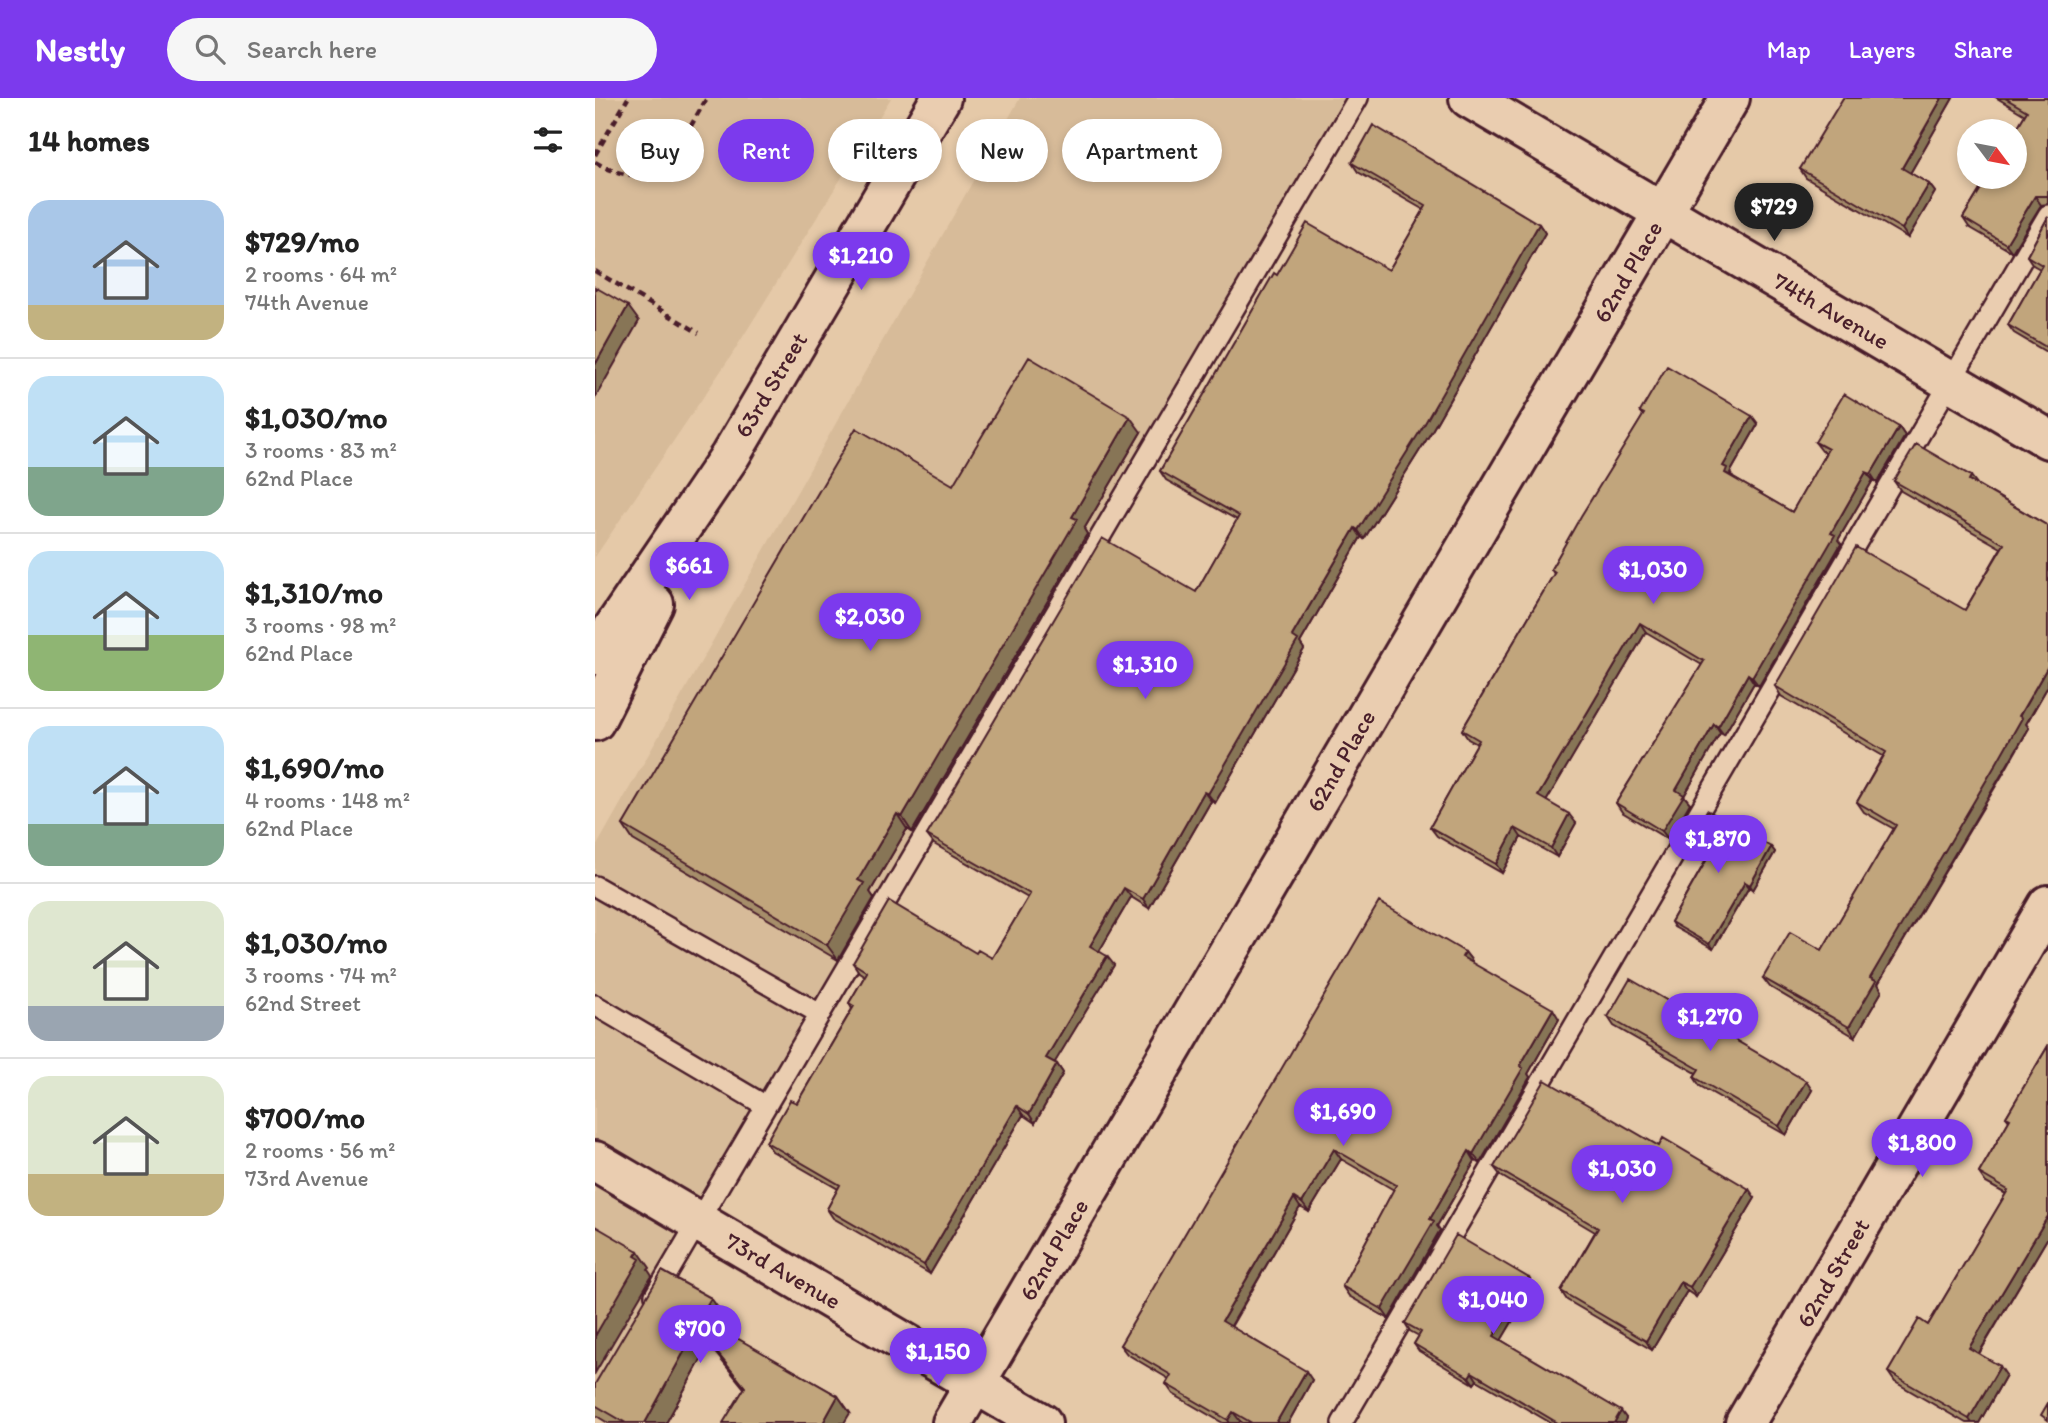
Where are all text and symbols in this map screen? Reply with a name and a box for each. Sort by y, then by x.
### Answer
search box [167,18,657,81]
text: Nestly [35,30,125,69]
icon: search [191,30,229,68]
text: Search here [247,33,377,65]
text: Map [1767,35,1811,64]
text: Layers [1849,35,1916,64]
text: Share [1954,35,2013,64]
chip: Buy [616,119,704,182]
chip: Rent [718,119,814,182]
chip: Filters [828,119,942,182]
chip: New [956,119,1048,182]
chip: Apartment [1062,119,1222,182]
north arrow [1957,119,2027,189]
map controls [1957,119,2027,189]
icon: filters [529,121,567,159]
text: 14 homes [28,122,150,159]
pin: $729 [1733,184,1815,243]
text: $729 [1750,192,1798,220]
street label: 62nd Place [1587,216,1668,328]
text: $729/mo [245,223,360,260]
icon: home [84,228,168,312]
pin: $1,210 [804,232,918,292]
text: $1,210 [829,241,893,269]
text: 2 rooms · 64 m² [245,260,397,288]
street label: 74th Avenue [1768,266,1894,355]
text: 74th Avenue [245,288,369,316]
street label: 63rd Street [728,327,813,443]
text: $1,030/mo [245,399,388,436]
icon: home [84,404,168,488]
text: 3 rooms · 83 m² [245,436,397,464]
text: 62nd Place [245,464,353,492]
pin: $661 [648,542,730,602]
pin: $1,030 [1596,546,1710,606]
text: $661 [666,551,712,579]
text: $1,030 [1619,555,1687,583]
text: $1,310/mo [245,574,383,611]
icon: home [84,579,168,663]
pin: $2,030 [813,594,927,653]
text: $2,030 [835,602,905,630]
text: 3 rooms · 98 m² [245,611,396,639]
text: 62nd Place [245,639,353,667]
pin: $1,310 [1088,642,1202,701]
text: $1,310 [1112,650,1178,678]
street label: 62nd Place [1300,705,1381,817]
text: $1,690/mo [245,749,384,786]
icon: home [84,754,168,838]
text: 4 rooms · 148 m² [245,786,410,814]
text: 62nd Place [245,814,353,842]
pin: $1,870 [1661,816,1775,875]
text: $1,870 [1685,824,1751,852]
text: $1,030/mo [245,924,388,961]
icon: home [84,929,168,1013]
text: 3 rooms · 74 m² [245,961,397,989]
text: 62nd Street [245,989,361,1017]
pin: $1,270 [1653,993,1767,1053]
text: $1,270 [1677,1002,1743,1030]
pin: $1,690 [1286,1088,1400,1148]
text: $1,690 [1310,1097,1376,1125]
text: $700/mo [245,1099,365,1136]
icon: home [84,1104,168,1188]
pin: $1,800 [1865,1119,1979,1179]
text: $1,800 [1888,1128,1956,1156]
text: 2 rooms · 56 m² [245,1136,396,1164]
pin: $1,030 [1565,1146,1679,1205]
text: $1,030 [1588,1154,1656,1182]
text: 73rd Avenue [245,1164,369,1192]
street label: 62nd Place [1013,1194,1094,1306]
street label: 62nd Street [1790,1213,1875,1332]
street label: 73rd Avenue [720,1226,846,1315]
pin: $1,040 [1436,1276,1550,1336]
text: $1,040 [1458,1285,1528,1313]
pin: $700 [659,1306,741,1365]
text: $700 [674,1314,726,1342]
pin: $1,150 [881,1328,995,1388]
text: $1,150 [906,1337,970,1365]

